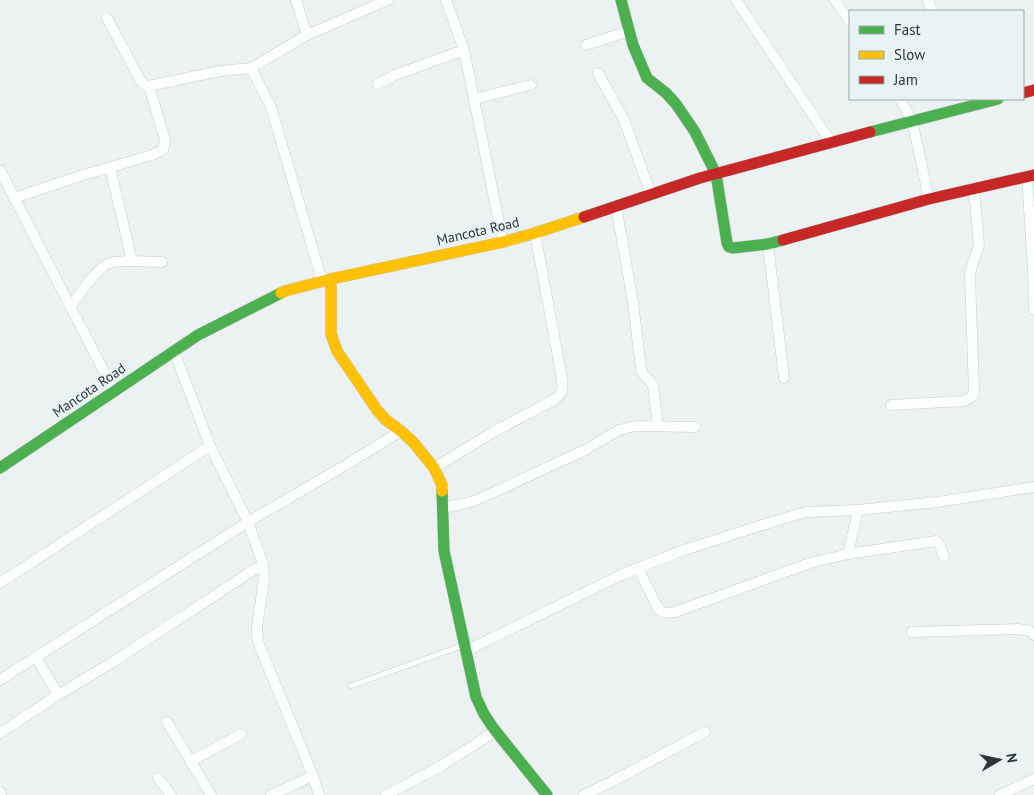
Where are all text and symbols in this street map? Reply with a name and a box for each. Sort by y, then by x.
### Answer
legend [849,10,1024,100]
text: Fast [894,20,921,39]
text: Slow [894,45,925,64]
text: Jam [893,70,918,89]
street label: Mancota Road [435,213,521,249]
street label: Mancota Road [49,359,129,421]
north arrow [974,735,1024,785]
text: N [1002,752,1021,764]

